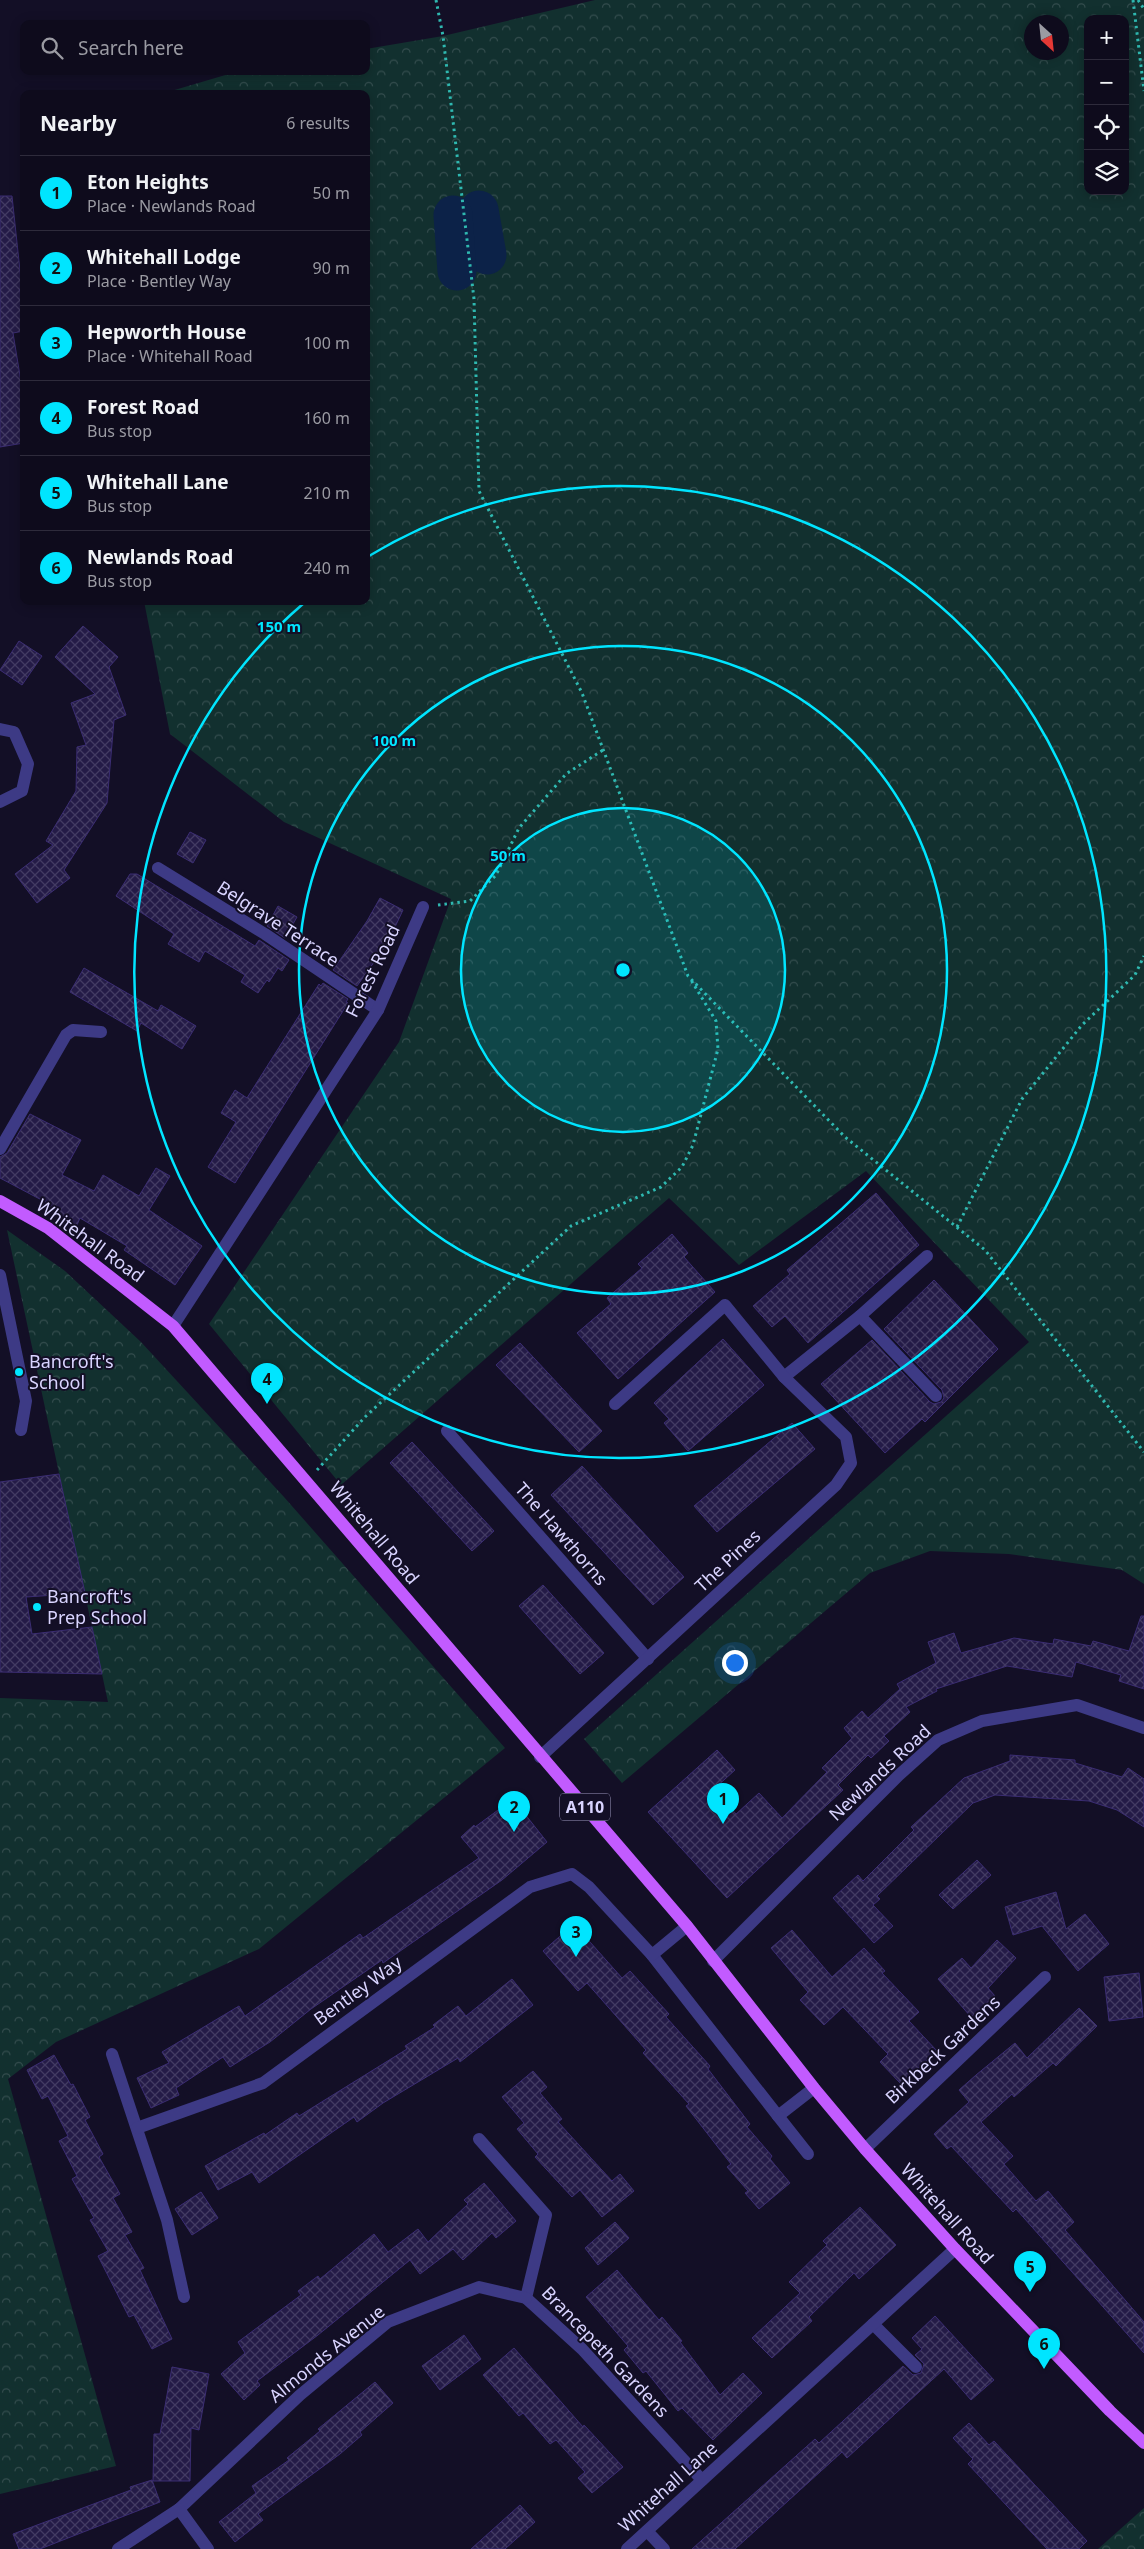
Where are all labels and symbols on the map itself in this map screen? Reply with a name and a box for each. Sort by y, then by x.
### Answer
north arrow [1024,15,1069,60]
text: 150 m [257,616,301,636]
text: 100 m [372,730,416,750]
text: 50 m [490,845,526,865]
street label: Belgrave Terrace [213,875,344,972]
street label: Forest Road [339,920,405,1021]
centre of rings [614,961,632,979]
street label: Whitehall Road [32,1193,149,1287]
place label: Bancroft's School [29,1349,114,1394]
pin: 4 [251,1363,283,1404]
marker: Bancroft's School [13,1366,25,1378]
street label: Whitehall Road [325,1476,425,1589]
street label: The Hawthorns [510,1477,613,1590]
street label: The Pines [689,1524,765,1597]
place label: Bancroft's Prep School [47,1584,147,1629]
marker: Bancroft's Prep School [31,1601,43,1613]
your location [722,1650,748,1676]
street label: Newlands Road [823,1719,935,1826]
pin: 1 [707,1783,739,1824]
pin: 2 [498,1791,530,1832]
road number: A110 [560,1794,610,1820]
pin: 3 [560,1916,592,1957]
street label: Bentley Way [309,1950,407,2030]
street label: Birkbeck Gardens [880,1990,1005,2109]
street label: Whitehall Road [896,2158,999,2269]
pin: 5 [1014,2251,1046,2292]
street label: Brancepeth Gardens [537,2281,675,2422]
street label: Almonds Avenue [263,2299,389,2407]
pin: 6 [1028,2328,1060,2369]
street label: Whitehall Lane [613,2435,722,2537]

